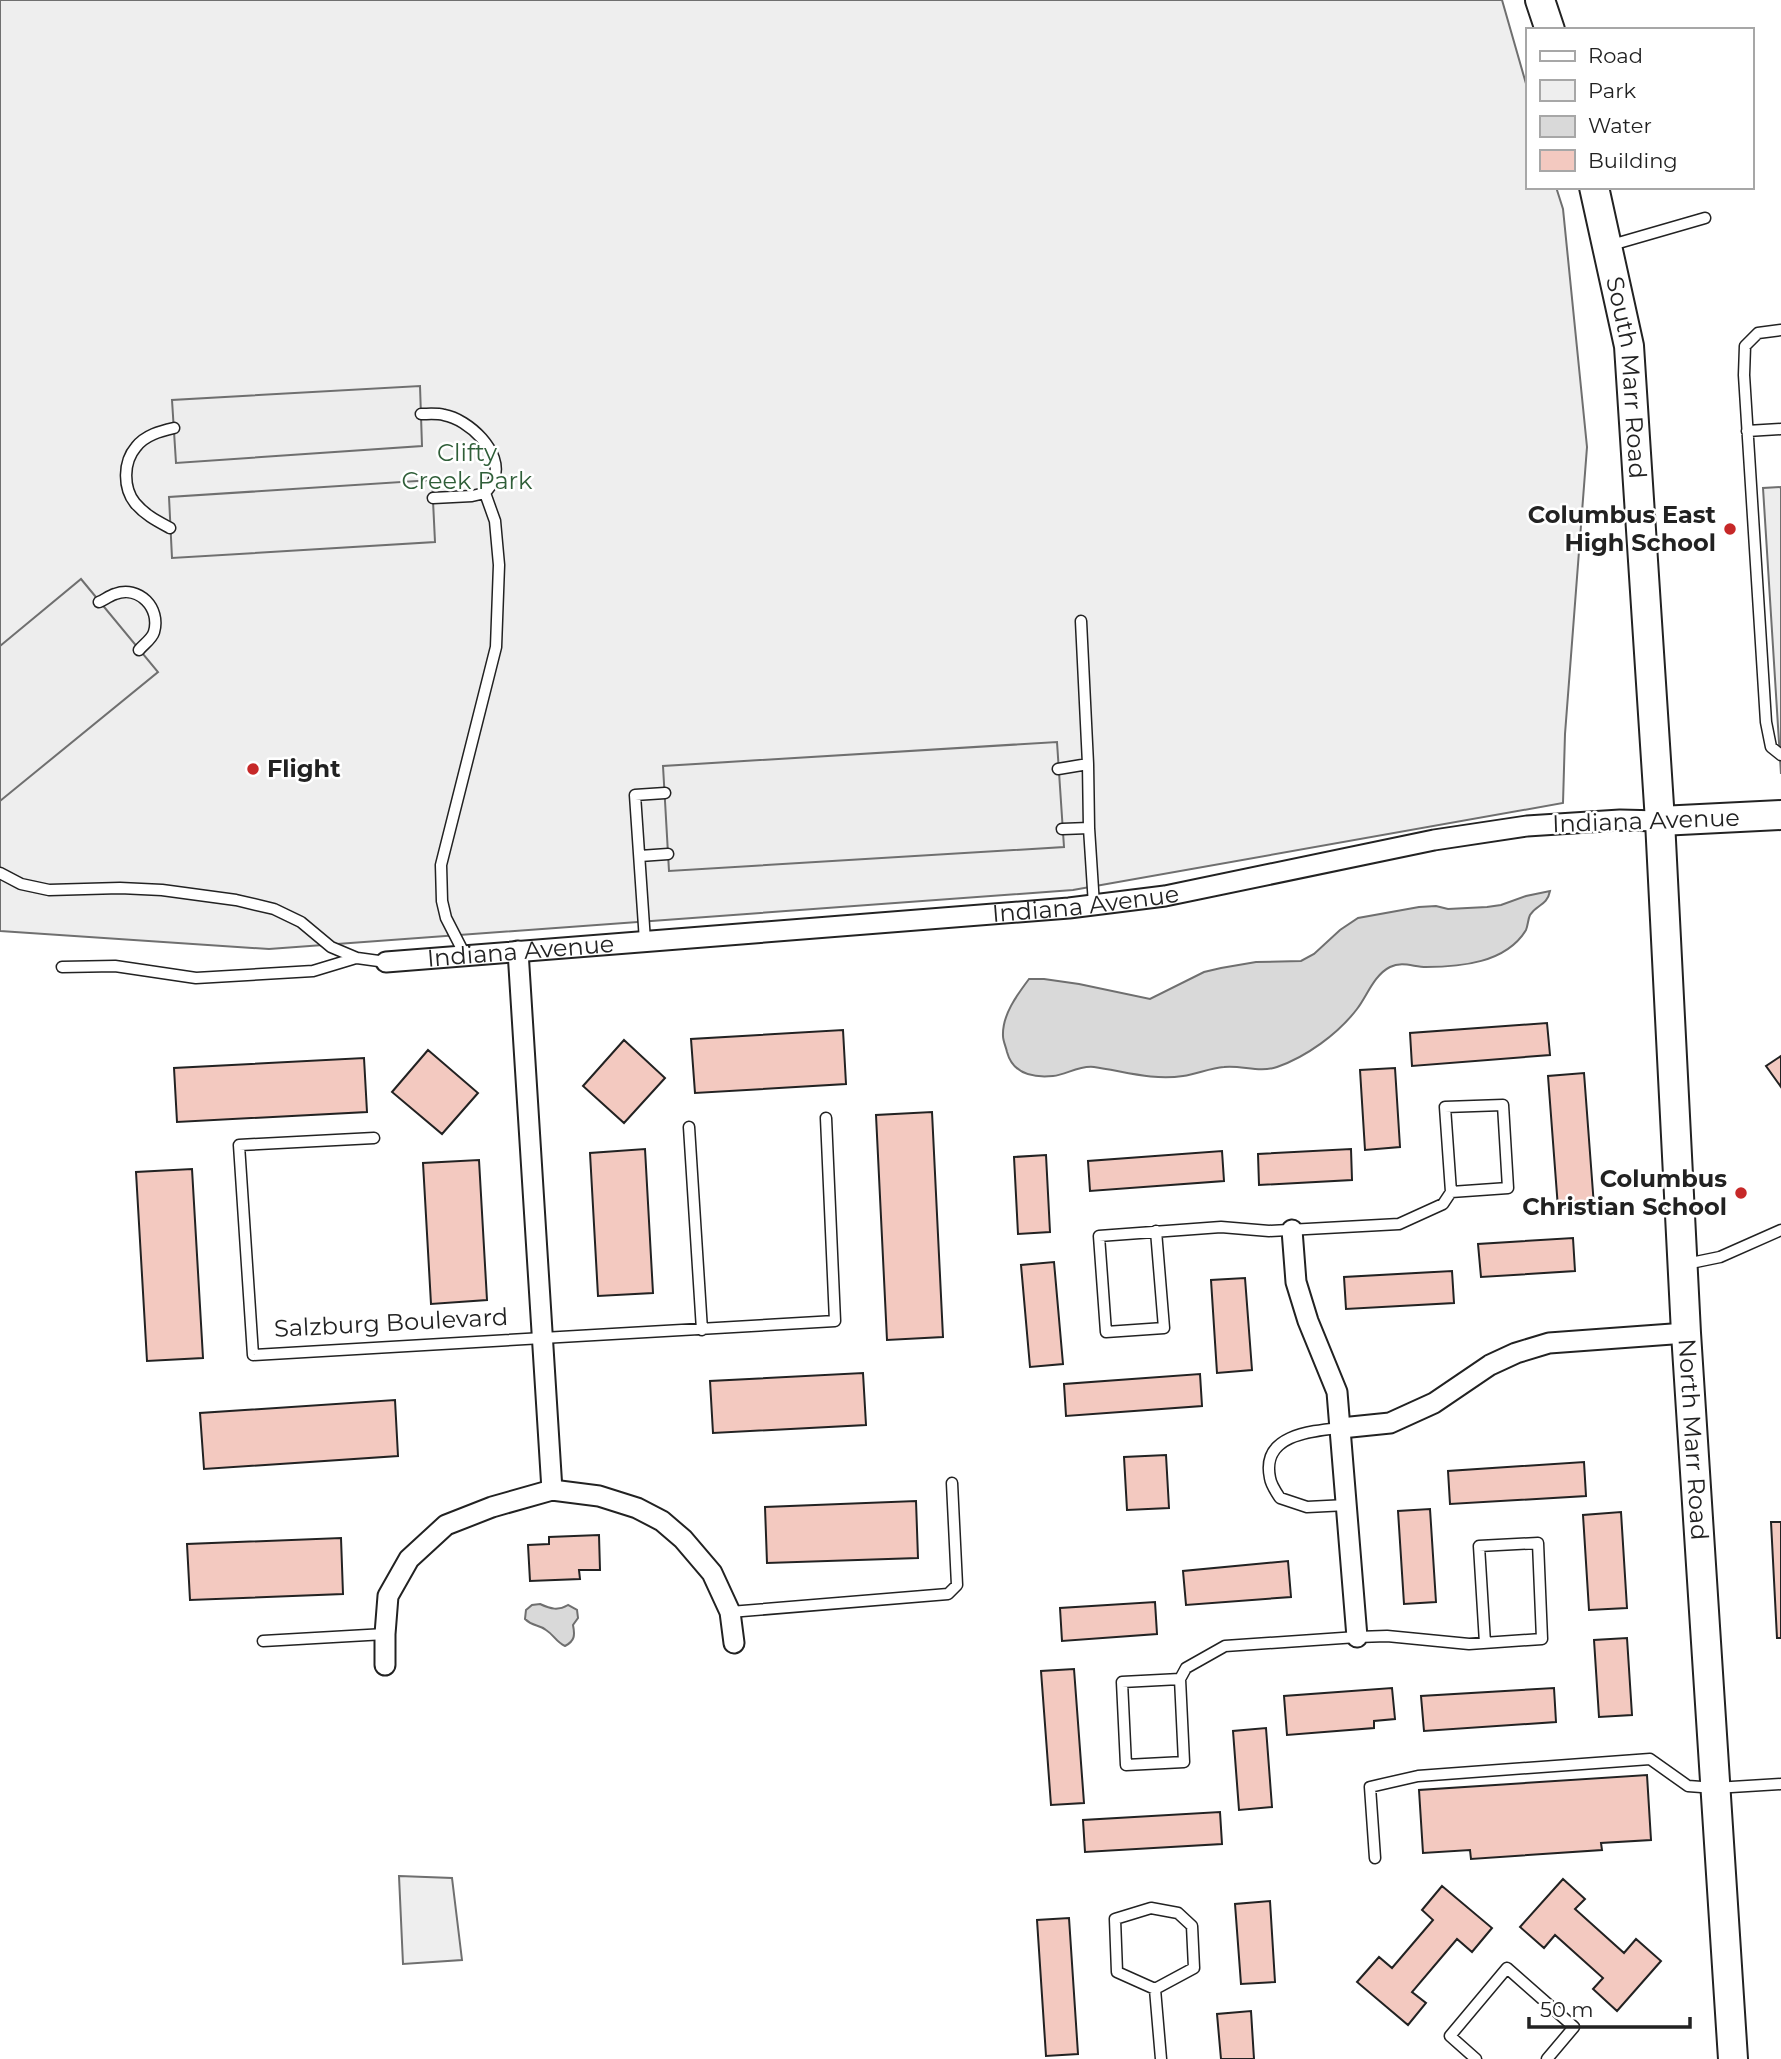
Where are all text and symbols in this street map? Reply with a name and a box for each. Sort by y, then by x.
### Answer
legend [1526,28,1753,189]
text: Road [1588,43,1643,68]
text: Park [1588,78,1636,103]
text: Water [1588,113,1652,138]
text: Building [1588,148,1678,173]
street label: South Marr Road [1600,274,1653,480]
park label: Clifty Creek Park [402,438,533,495]
place label: Columbus East High School [1528,500,1717,557]
marker: Columbus East High School [1722,521,1738,537]
place label: Flight [267,754,341,783]
marker: Flight [245,761,261,777]
street label: Indiana Avenue [1552,803,1740,838]
street label: Indiana Avenue [991,878,1182,928]
street label: Indiana Avenue [426,929,615,973]
place label: Columbus Christian School [1522,1164,1727,1221]
marker: Columbus Christian School [1733,1185,1749,1201]
street label: Salzburg Boulevard [273,1302,509,1343]
street label: North Marr Road [1672,1337,1714,1541]
scale bar [1529,1986,1690,2030]
text: 50 m [1540,1997,1594,2022]

